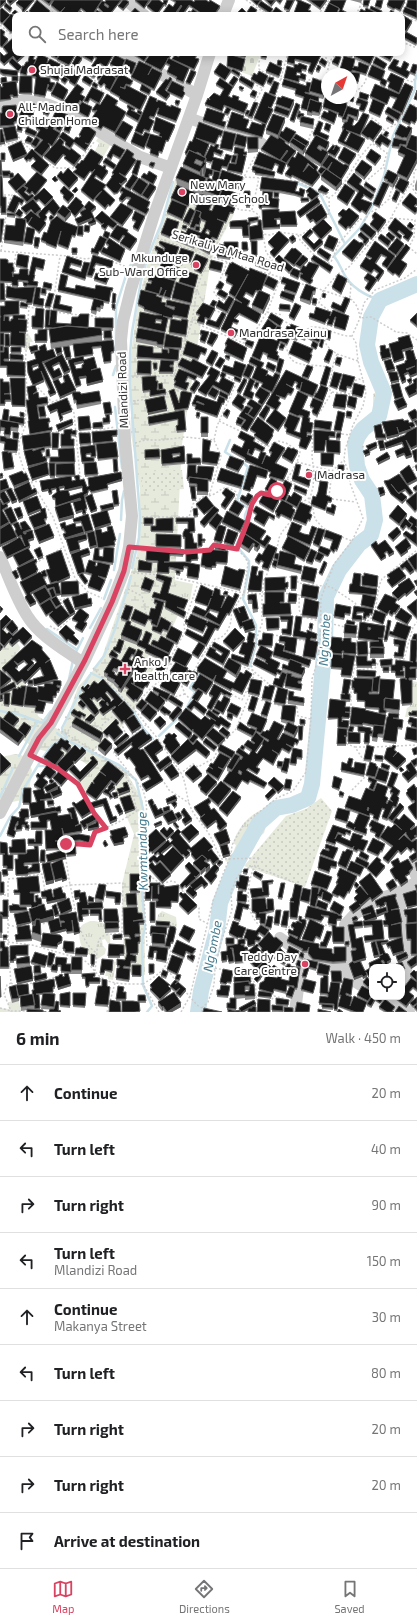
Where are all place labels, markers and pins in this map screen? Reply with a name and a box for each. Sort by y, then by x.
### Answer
place label: Shujai Madrasat [40,62,129,77]
marker: Shujai Madrasat [27,65,37,75]
place label: All-Madina Children Home [18,99,98,127]
marker: All-Madina Children Home [5,109,15,119]
place label: New Mary Nusery School [190,177,269,205]
marker: New Mary Nusery School [177,187,187,197]
place label: Mkunduge Sub-Ward Office [99,250,188,278]
marker: Mkunduge Sub-Ward Office [191,260,201,270]
place label: Mandrasa Zainu [239,325,327,339]
marker: Mandrasa Zainu [226,328,236,338]
place label: Madrasa [317,467,365,481]
marker: Madrasa [304,470,314,480]
place label: Anko J health care [134,654,195,682]
marker: Anko J health care [119,663,131,675]
place label: Teddy Day Care Centre [234,949,298,977]
marker: Teddy Day Care Centre [300,959,310,969]

